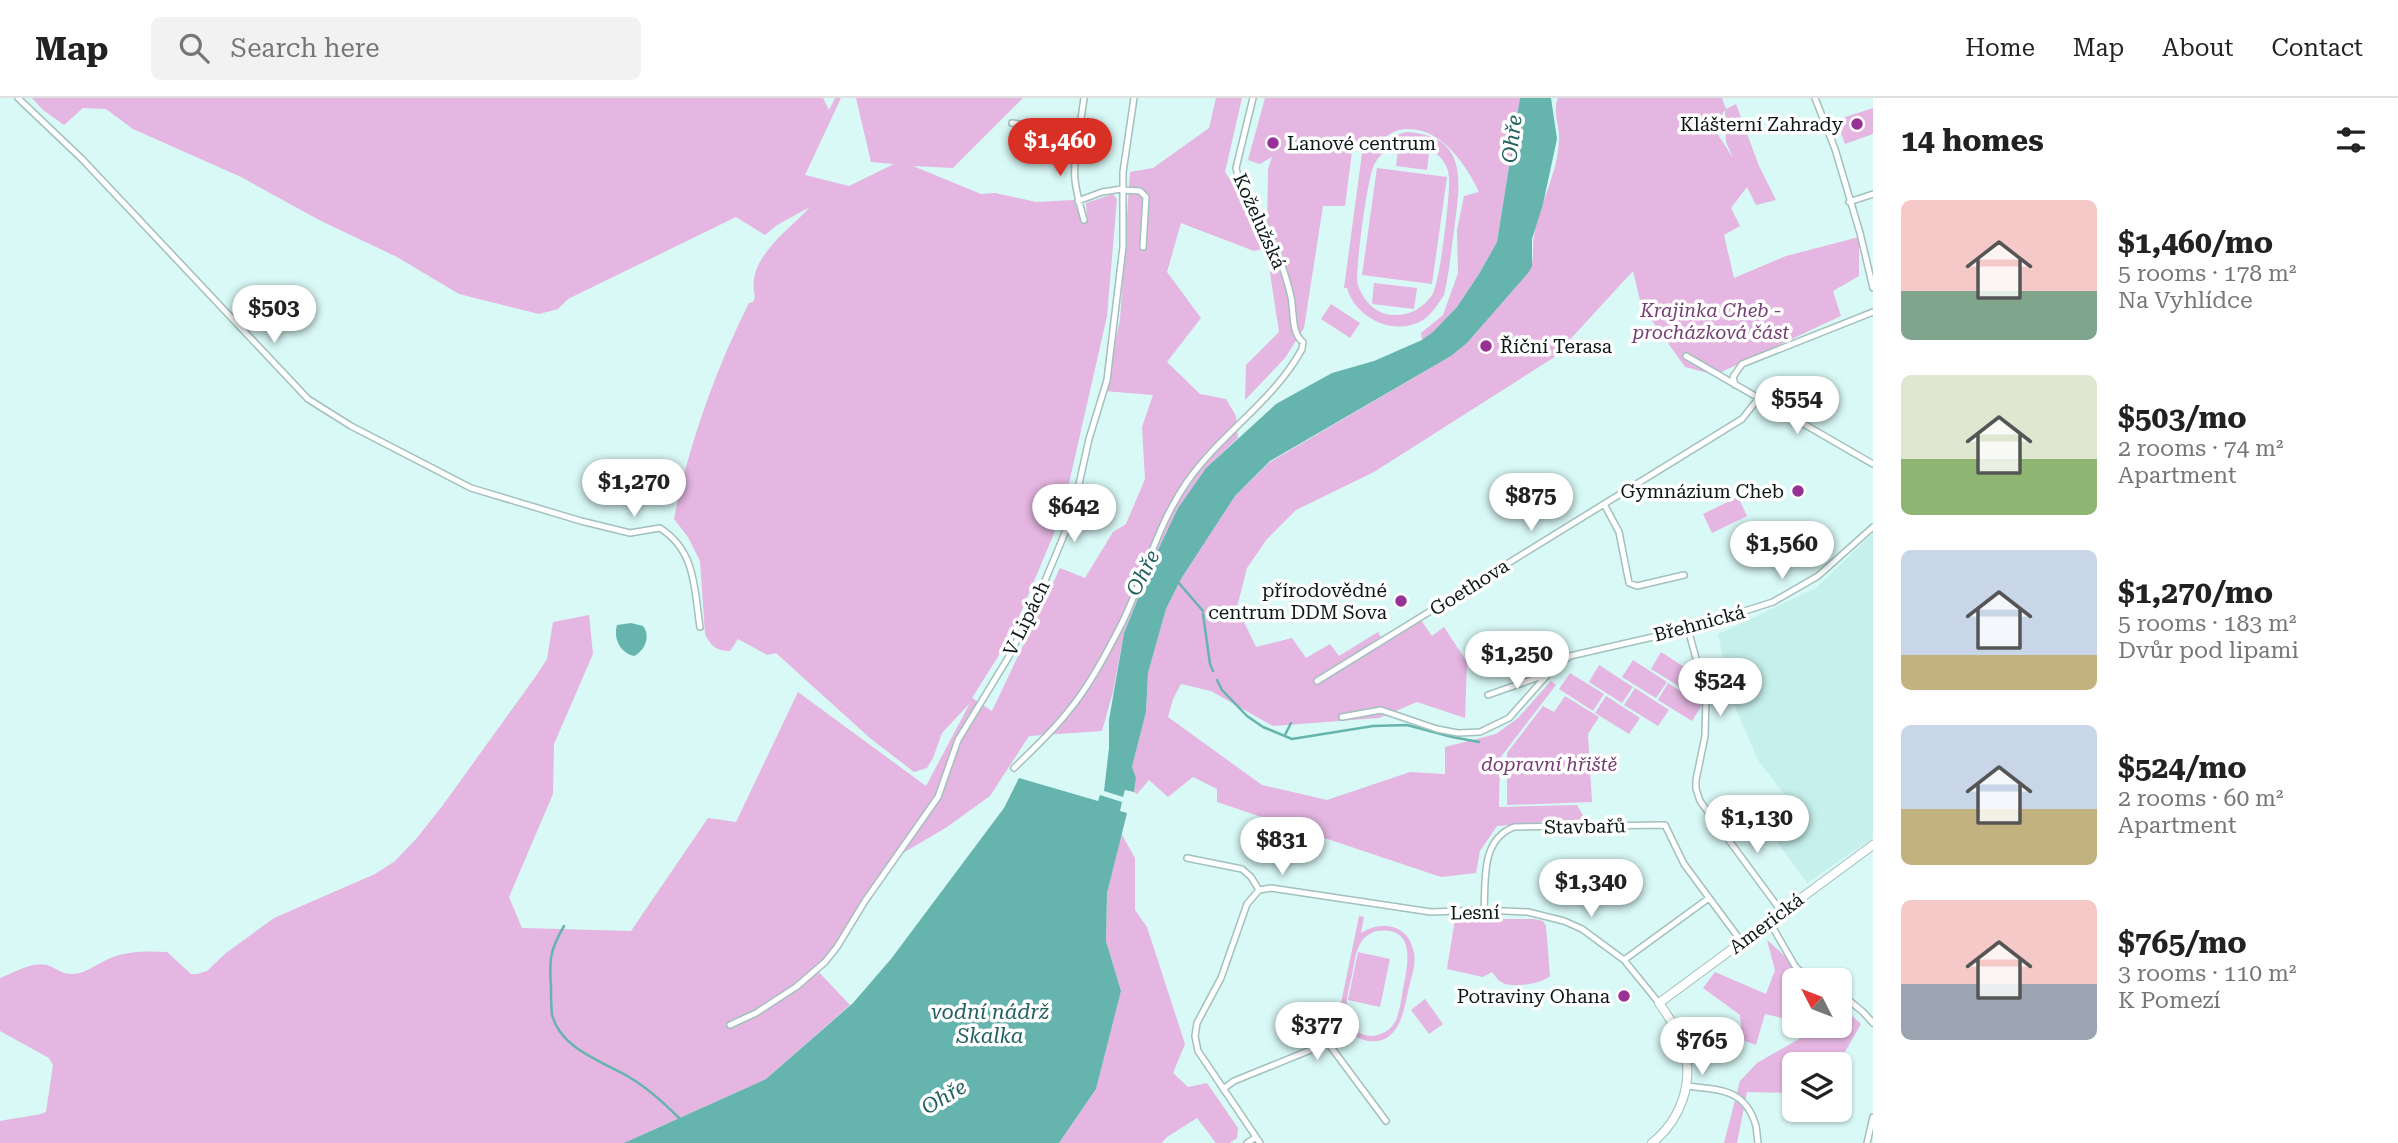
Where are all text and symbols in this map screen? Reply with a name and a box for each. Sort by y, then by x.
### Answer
search box [151,17,641,80]
text: Map [35,29,109,68]
icon: search [175,29,213,67]
text: Search here [231,33,380,63]
text: Home [1965,34,2035,62]
text: Map [2073,34,2124,62]
text: About [2162,34,2233,62]
text: Contact [2271,34,2363,62]
place label: Klášterní Zahrady [1680,113,1844,136]
water label: Ohře [1497,114,1527,164]
marker: Klášterní Zahrady [1849,116,1865,132]
pin: $1,460 [1003,118,1117,178]
icon: filters [2332,121,2370,159]
text: 14 homes [1901,123,2044,158]
text: $1,460 [1024,127,1096,154]
place label: Lanové centrum [1287,132,1436,155]
marker: Lanové centrum [1265,135,1281,151]
street label: Koželužská [1228,170,1291,273]
text: $1,460/mo [2118,225,2273,260]
icon: home [1957,228,2041,312]
text: 5 rooms · 178 m² [2118,260,2296,287]
pin: $503 [233,286,315,345]
text: Na Vyhlídce [2118,287,2253,314]
text: $503 [248,294,300,321]
park label: Krajinka Cheb - procházková část [1631,299,1789,344]
place label: Říční Terasa [1500,335,1613,358]
marker: Říční Terasa [1478,338,1494,354]
pin: $554 [1756,376,1838,436]
text: $554 [1771,385,1823,412]
text: $503/mo [2118,400,2247,435]
icon: home [1957,403,2041,487]
text: 2 rooms · 74 m² [2118,435,2284,462]
pin: $1,270 [577,460,691,519]
text: Apartment [2118,462,2237,489]
text: $1,270 [598,468,670,495]
pin: $875 [1490,474,1572,533]
place label: Gymnázium Cheb [1620,480,1784,503]
text: $875 [1505,482,1557,509]
marker: Gymnázium Cheb [1790,483,1806,499]
pin: $642 [1033,484,1115,544]
text: $642 [1048,493,1100,520]
pin: $1,560 [1725,522,1839,581]
text: $1,560 [1746,530,1818,557]
water label: Ohře [1121,546,1165,600]
street label: Goethova [1426,554,1514,621]
text: $1,270/mo [2118,575,2273,610]
street label: V Lipách [998,577,1055,660]
icon: home [1957,578,2041,662]
place label: přírodovědné centrum DDM Sova [1208,579,1388,624]
marker: přírodovědné centrum DDM Sova [1393,593,1409,609]
street label: Břehnická [1651,600,1748,647]
text: 5 rooms · 183 m² [2118,610,2296,637]
pin: $1,250 [1460,632,1574,691]
text: Dvůr pod lipami [2118,637,2299,664]
text: $1,250 [1481,640,1553,667]
pin: $524 [1679,658,1761,718]
text: $524 [1694,667,1746,694]
text: $524/mo [2118,750,2247,785]
park label: dopravní hřiště [1481,753,1617,776]
icon: home [1957,753,2041,837]
text: 2 rooms · 60 m² [2118,785,2284,812]
pin: $1,130 [1700,796,1814,855]
text: $1,130 [1721,804,1793,831]
text: Apartment [2118,812,2237,839]
street label: Stavbařů [1544,814,1626,839]
pin: $831 [1241,818,1323,877]
text: $831 [1256,826,1308,853]
pin: $1,340 [1534,860,1648,919]
text: $1,340 [1555,868,1627,895]
street label: Americká [1725,888,1809,959]
street label: Lesní [1450,901,1500,924]
text: $765/mo [2118,925,2247,960]
icon: home [1957,928,2041,1012]
text: 3 rooms · 110 m² [2118,960,2296,987]
north arrow [1782,968,1852,1038]
map controls [1782,968,1852,1122]
place label: Potraviny Ohana [1457,985,1611,1008]
text: K Pomezí [2118,987,2221,1014]
marker: Potraviny Ohana [1616,988,1632,1004]
water label: vodní nádrž Skalka [931,1000,1050,1048]
pin: $377 [1276,1002,1358,1062]
text: $377 [1291,1011,1343,1038]
pin: $765 [1661,1018,1743,1077]
text: $765 [1676,1026,1728,1053]
button: layers [1782,1052,1852,1122]
water label: Ohře [917,1074,971,1120]

